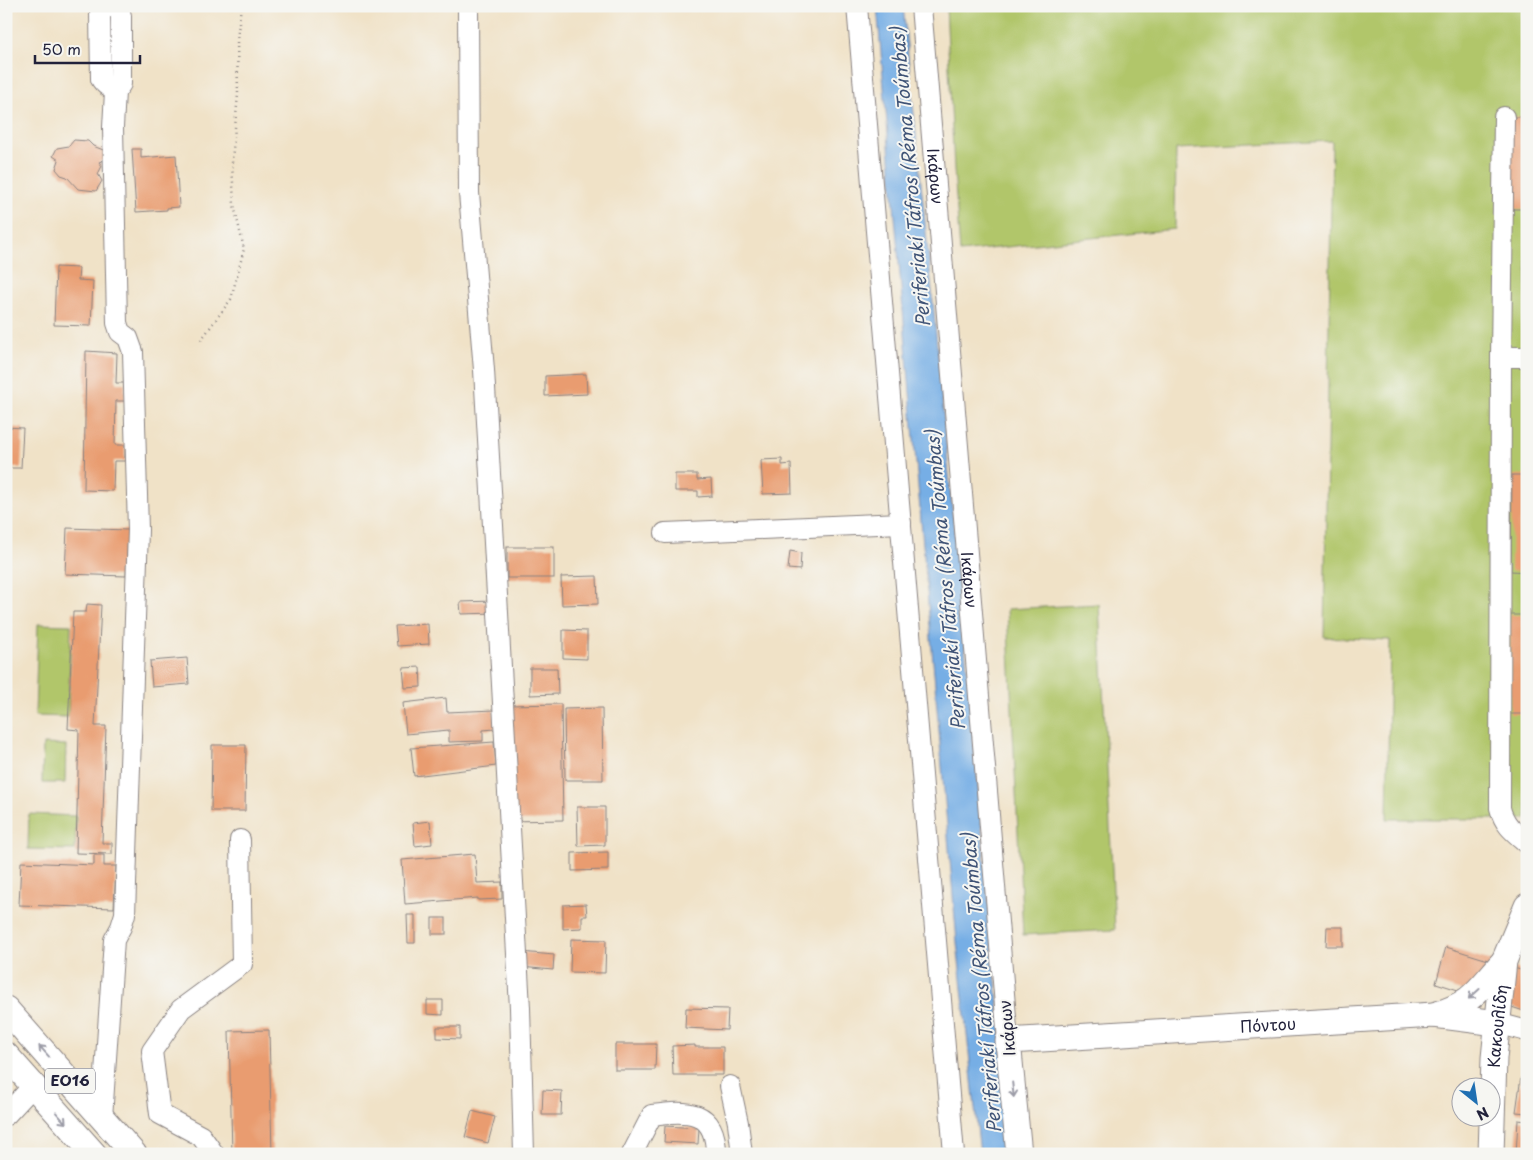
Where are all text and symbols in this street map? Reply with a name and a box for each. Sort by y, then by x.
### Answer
water label: Periferiakí Táfros (Réma Toúmbas) [883,25,936,328]
scale bar [35,32,140,64]
text: 50 m [42,37,81,60]
street label: Ικάρων [922,147,951,205]
water label: Periferiakí Táfros (Réma Toúmbas) [918,428,971,731]
street label: Ικάρων [956,551,985,609]
water label: Periferiakí Táfros (Réma Toúmbas) [954,831,1007,1134]
street label: Κακουλίδη [1481,983,1513,1068]
one-way arrow [1467,989,1480,1000]
street label: Ικάρων [992,999,1020,1057]
street label: Πόντου [1239,1010,1297,1038]
one-way arrow [38,1045,50,1058]
road number: ΕΟ16 [45,1068,95,1094]
north arrow [1450,1078,1500,1128]
one-way arrow [1008,1082,1018,1098]
text: N [1473,1102,1493,1126]
one-way arrow [56,1111,67,1124]

